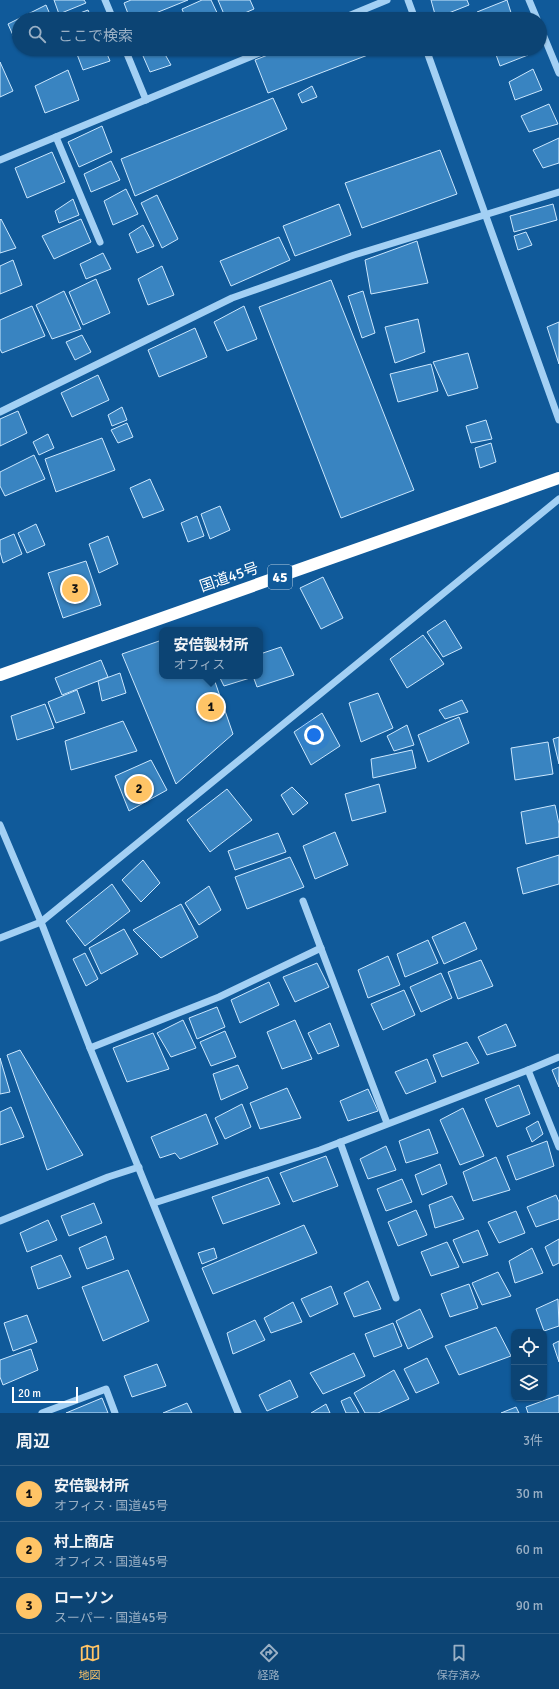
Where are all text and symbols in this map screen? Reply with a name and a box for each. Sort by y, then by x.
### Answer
search box [12,12,547,56]
icon: search [26,23,48,45]
text: ここで検索 [58,27,133,45]
street label: 国道45号 [197,559,261,595]
road number: 45 [268,565,292,589]
pin: 3 [62,574,88,604]
popup [159,627,263,679]
text: 安倍製材所 [173,636,249,654]
text: オフィス [173,657,225,673]
pin: 1 [198,692,224,722]
your location [304,725,324,745]
pin: 2 [126,774,152,804]
map controls [511,1329,547,1401]
button: locate [511,1329,547,1365]
button: layers [511,1365,547,1401]
scale bar [12,1385,78,1404]
text: 20 m [18,1387,41,1400]
text: 周辺 [16,1431,50,1452]
text: 3件 [523,1433,543,1449]
text: 安倍製材所 [54,1477,129,1495]
text: 1 [25,1486,33,1502]
text: 30 m [516,1486,543,1502]
text: オフィス · 国道45号 [54,1498,168,1514]
text: 村上商店 [54,1533,114,1551]
text: 2 [25,1542,33,1558]
text: 60 m [516,1542,543,1558]
text: オフィス · 国道45号 [54,1554,168,1570]
text: ローソン [54,1589,114,1607]
text: 3 [25,1598,33,1614]
text: 90 m [516,1598,543,1614]
text: スーパー · 国道45号 [54,1610,169,1626]
tab: 地図 [79,1642,101,1682]
tab: 経路 [258,1642,280,1682]
tab: 保存済み [437,1642,481,1682]

